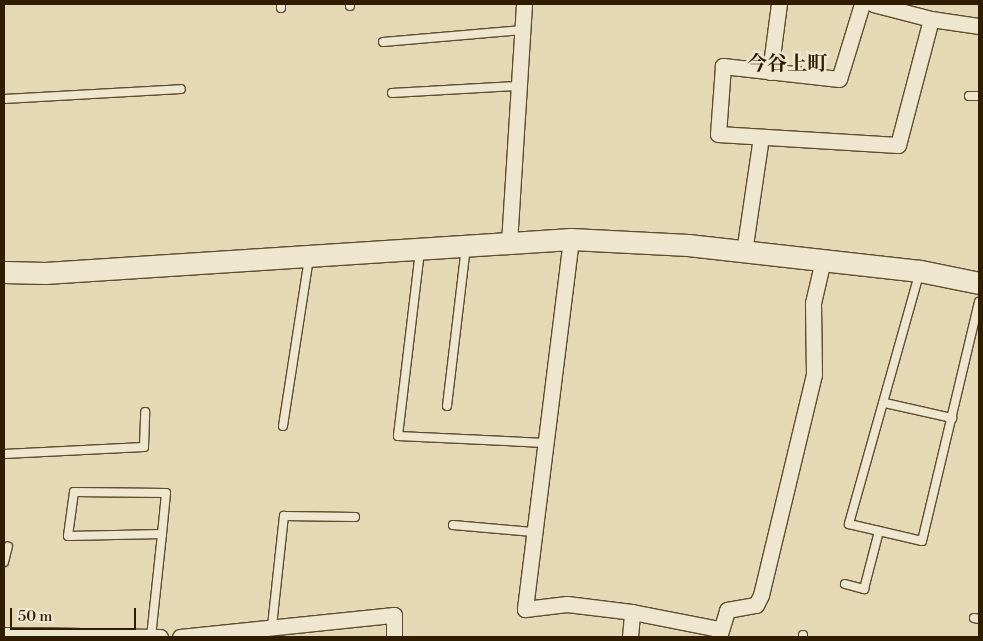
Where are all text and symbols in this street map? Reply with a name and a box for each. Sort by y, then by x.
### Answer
district label: 今谷上町 [747,52,827,76]
scale bar [12,598,139,630]
text: 50 m [18,607,52,626]

